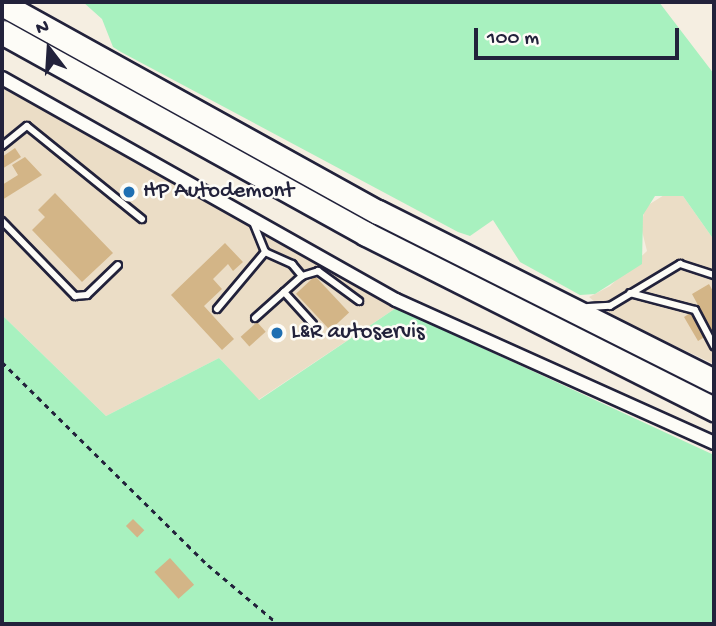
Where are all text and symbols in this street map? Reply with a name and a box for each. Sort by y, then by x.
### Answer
north arrow [14,14,84,84]
scale bar [478,14,683,58]
text: N [33,16,52,41]
text: 100 m [487,27,539,52]
place label: HP Autodemont [143,178,294,206]
marker: HP Autodemont [121,184,137,200]
place label: L&R autoservis [291,319,424,347]
marker: L&R autoservis [269,325,285,341]

